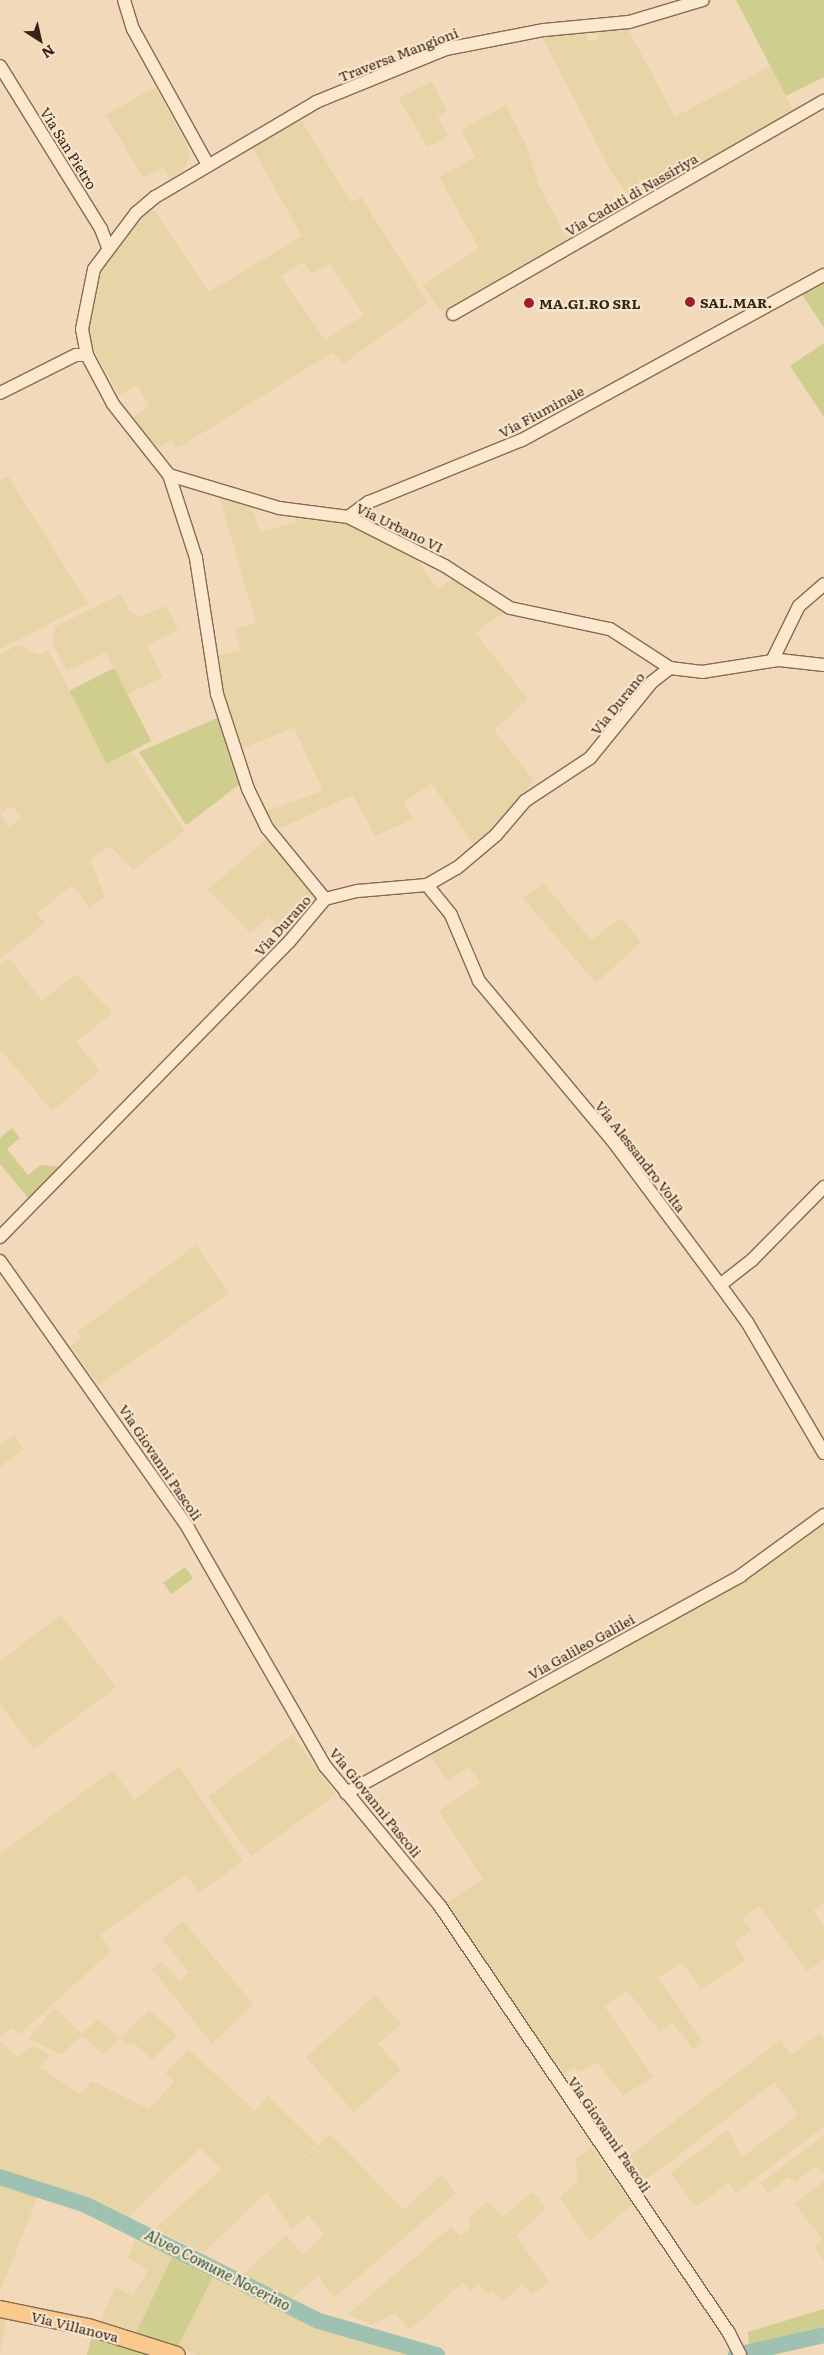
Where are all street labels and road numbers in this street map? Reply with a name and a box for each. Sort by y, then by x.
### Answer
street label: Traversa Mangioni [336,23,460,85]
street label: Via San Pietro [37,104,101,192]
street label: Via Caduti di Nassiriya [562,149,700,239]
street label: Via Fiuminale [496,381,586,441]
street label: Via Urbano VI [354,499,446,555]
street label: Via Durano [587,668,647,738]
street label: Via Durano [250,891,314,959]
street label: Via Alessandro Volta [592,1097,690,1215]
street label: Via Giovanni Pascoli [116,1401,206,1523]
street label: Via Galileo Galilei [525,1610,637,1682]
street label: Via Giovanni Pascoli [327,1744,425,1860]
street label: Via Giovanni Pascoli [565,2073,655,2195]
street label: Via Villanova [30,2307,120,2345]

